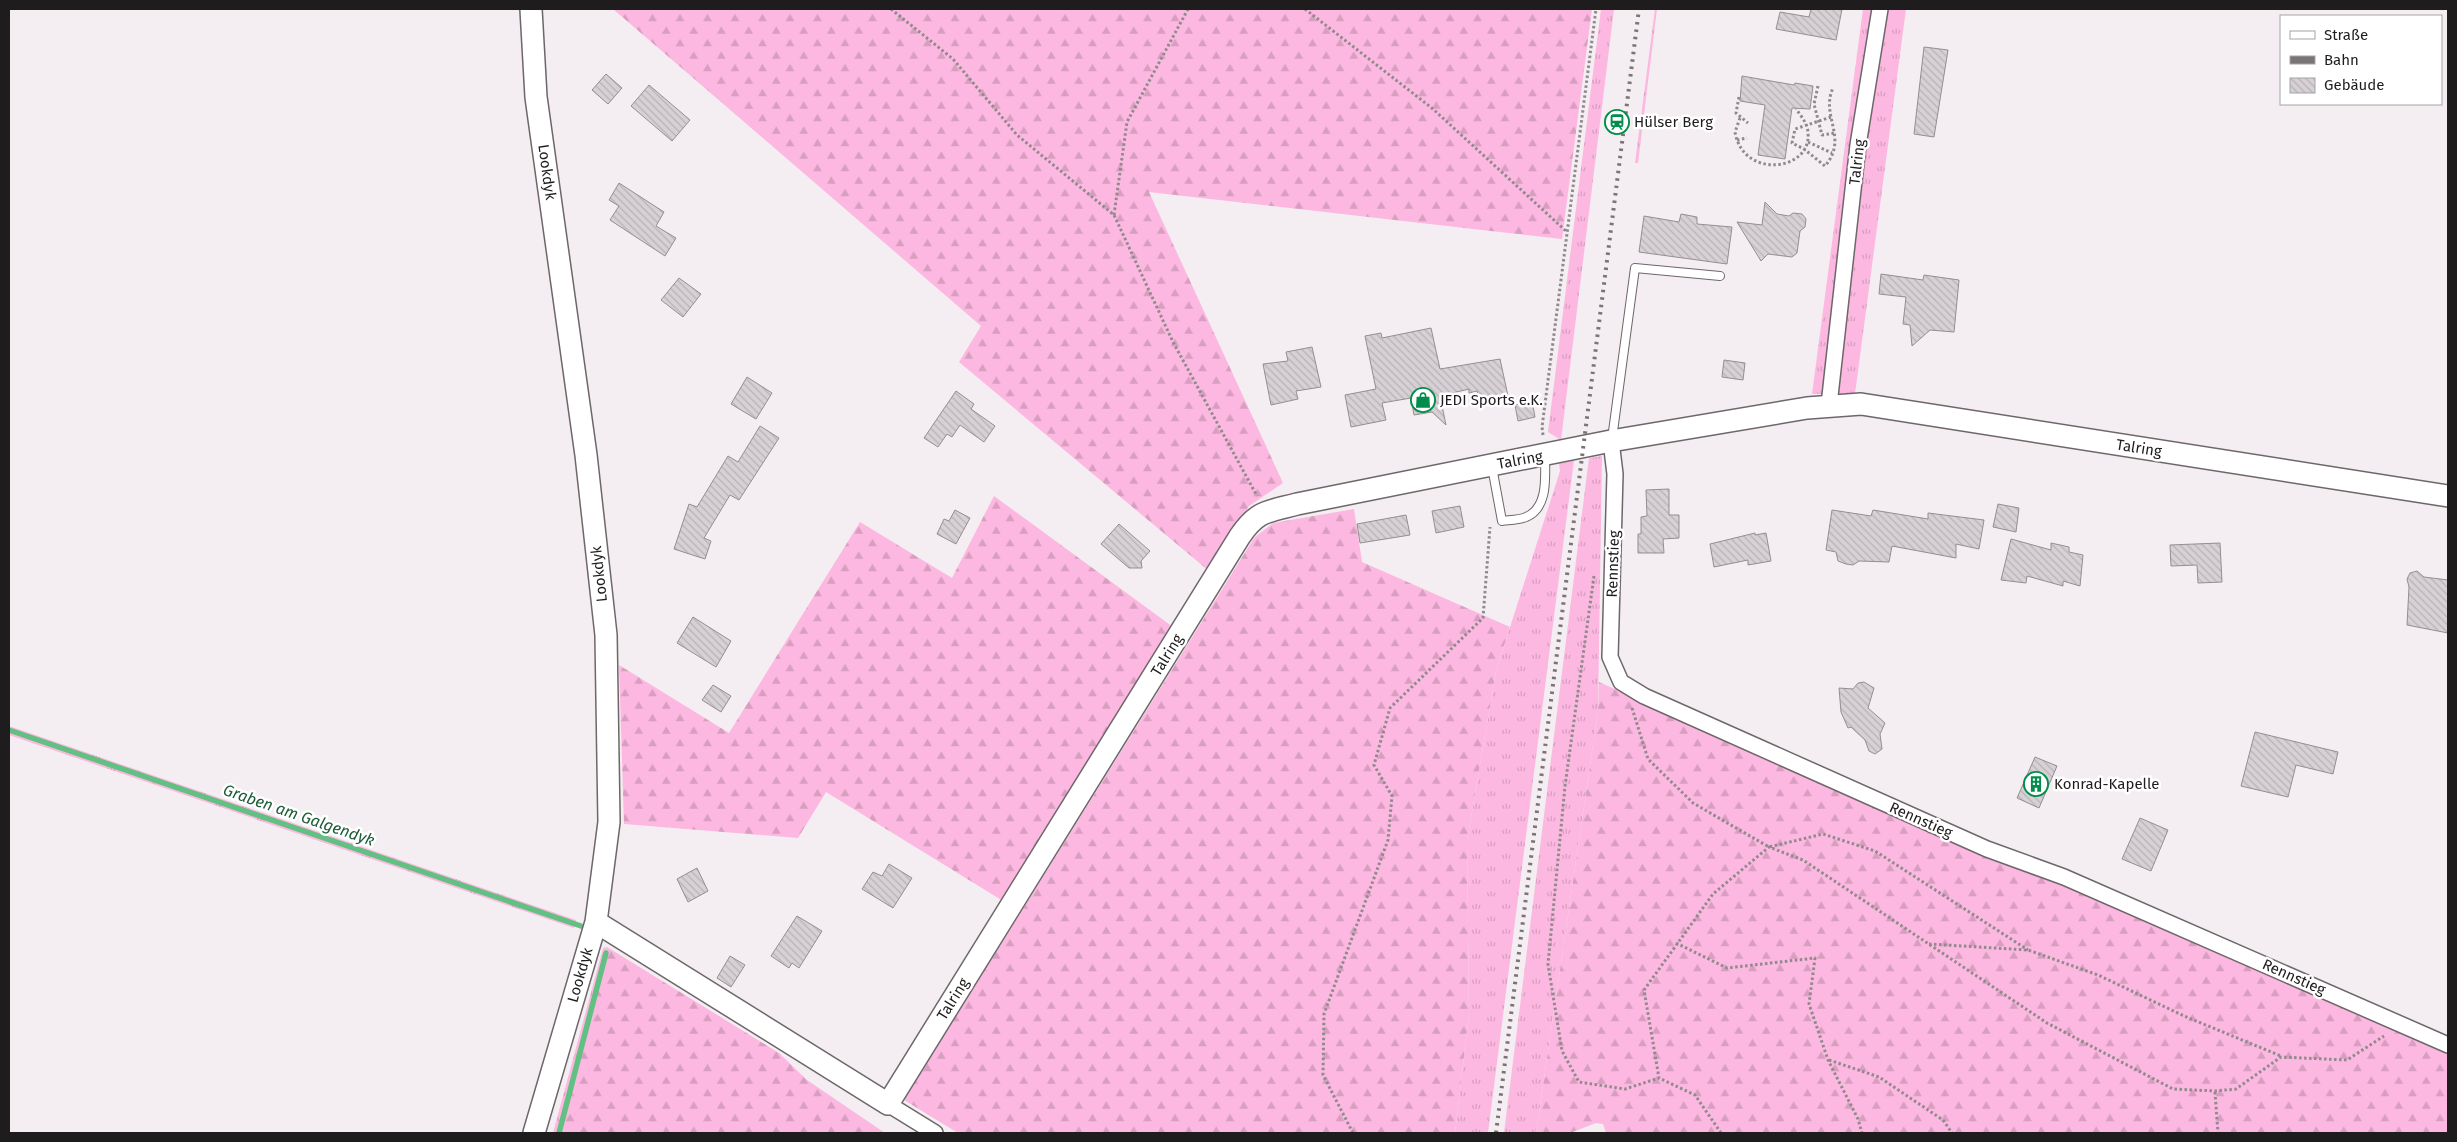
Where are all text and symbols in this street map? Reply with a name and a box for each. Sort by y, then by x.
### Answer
legend [2280,15,2442,105]
text: Straße [2324,26,2368,44]
text: Bahn [2324,51,2359,69]
text: Gebäude [2324,76,2384,94]
station icon: Hülser Berg [1604,109,1630,135]
place label: Hülser Berg [1634,113,1713,131]
street label: Talring [1845,138,1869,186]
street label: Lookdyk [534,143,560,201]
shop icon: JEDI Sports e.K. [1410,387,1436,413]
place label: JEDI Sports e.K. [1440,391,1543,409]
street label: Talring [2115,436,2163,461]
street label: Talring [1496,447,1544,473]
street label: Rennstieg [1603,530,1623,598]
street label: Lookdyk [587,545,611,603]
street label: Talring [1147,631,1187,679]
building icon: Konrad-Kapelle [2023,771,2049,797]
place label: Konrad-Kapelle [2054,775,2159,793]
water label: Graben am Galgendyk [221,780,377,850]
street label: Rennstieg [1887,798,1956,842]
street label: Lookdyk [564,945,596,1004]
street label: Rennstieg [2260,955,2329,999]
street label: Talring [933,975,973,1023]

